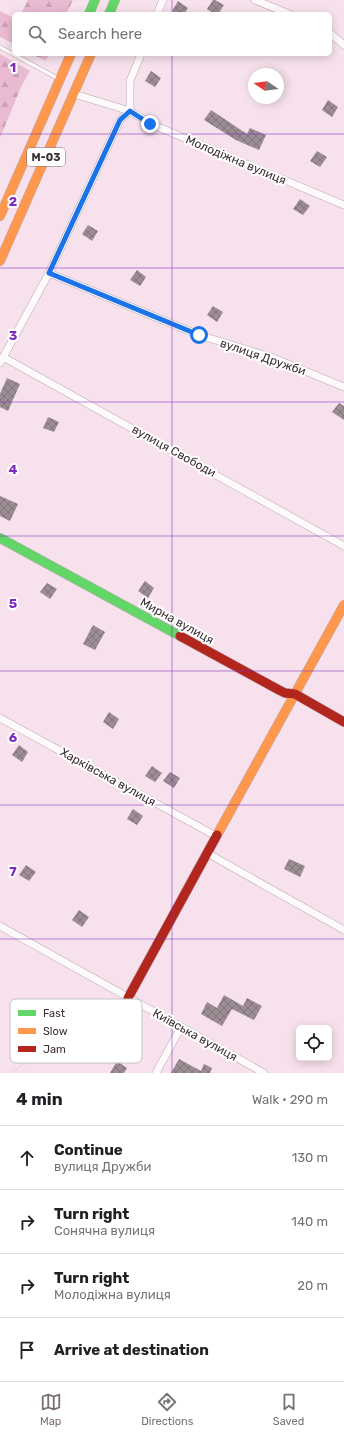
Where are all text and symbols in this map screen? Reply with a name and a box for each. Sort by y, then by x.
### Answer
search box [12,12,332,56]
icon: search [26,23,48,45]
text: Search here [58,25,142,43]
text: 1 [10,60,16,75]
north arrow [248,68,284,104]
route end [141,115,159,133]
street label: Молодіжна вулиця [184,132,288,188]
road number: М-03 [27,148,65,166]
text: 2 [9,194,17,209]
route start [190,326,208,344]
text: 3 [9,328,18,343]
street label: вулиця Дружби [218,336,308,378]
street label: вулиця Свободи [129,422,219,480]
text: 4 [9,462,18,477]
street label: Мирна вулиця [138,595,216,647]
text: 5 [9,596,17,611]
text: 6 [9,730,18,745]
street label: Харківська вулиця [58,745,158,809]
text: 7 [9,864,17,879]
legend [10,999,142,1063]
street label: Київська вулиця [150,1006,240,1064]
text: Fast [43,1007,66,1020]
text: Slow [43,1025,68,1038]
map controls [296,1025,332,1061]
button: locate [296,1025,332,1061]
text: Jam [43,1043,66,1056]
text: 4 min [16,1089,63,1109]
text: Walk · 290 m [252,1092,328,1107]
text: Continue [54,1141,123,1159]
icon: ahead [16,1147,38,1169]
text: 130 m [292,1150,328,1165]
text: вулиця Дружби [54,1159,151,1174]
text: Turn right [54,1205,129,1223]
icon: right [16,1211,38,1233]
text: 140 m [291,1214,328,1229]
text: Сонячна вулиця [54,1223,155,1238]
text: Turn right [54,1269,129,1287]
icon: right [16,1275,38,1297]
text: 20 m [297,1278,328,1293]
text: Молодіжна вулиця [54,1287,171,1302]
icon: arrive [16,1339,38,1361]
text: Arrive at destination [54,1341,209,1359]
tab: Map [40,1391,62,1428]
tab: Directions [141,1391,193,1428]
tab: Saved [273,1391,304,1428]

